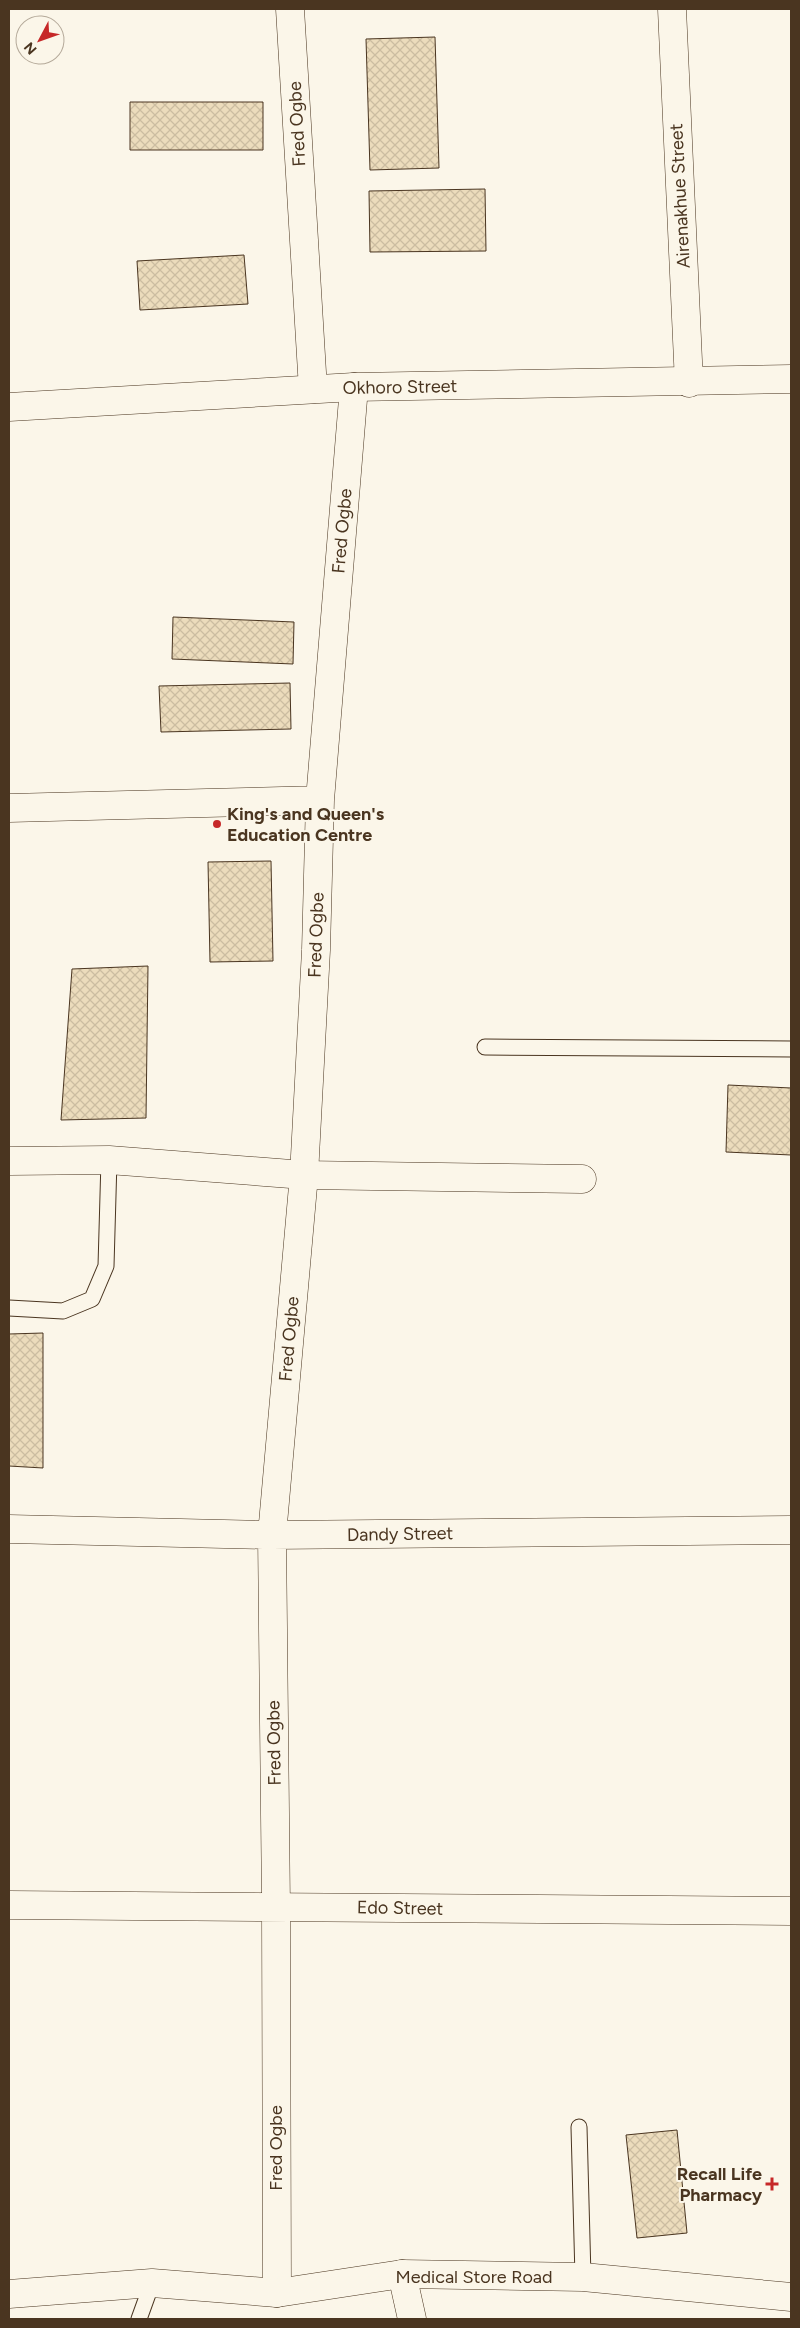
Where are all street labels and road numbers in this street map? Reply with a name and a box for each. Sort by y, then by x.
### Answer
street label: Fred Ogbe [284,81,310,167]
street label: Airenakhue Street [665,123,695,269]
street label: Okhoro Street [343,375,458,399]
street label: Fred Ogbe [327,487,357,575]
street label: Fred Ogbe [304,892,328,978]
street label: Fred Ogbe [274,1295,304,1383]
street label: Dandy Street [347,1522,454,1546]
street label: Fred Ogbe [262,1700,286,1786]
street label: Edo Street [357,1896,444,1920]
street label: Fred Ogbe [265,2105,287,2191]
street label: Medical Store Road [395,2266,553,2288]

